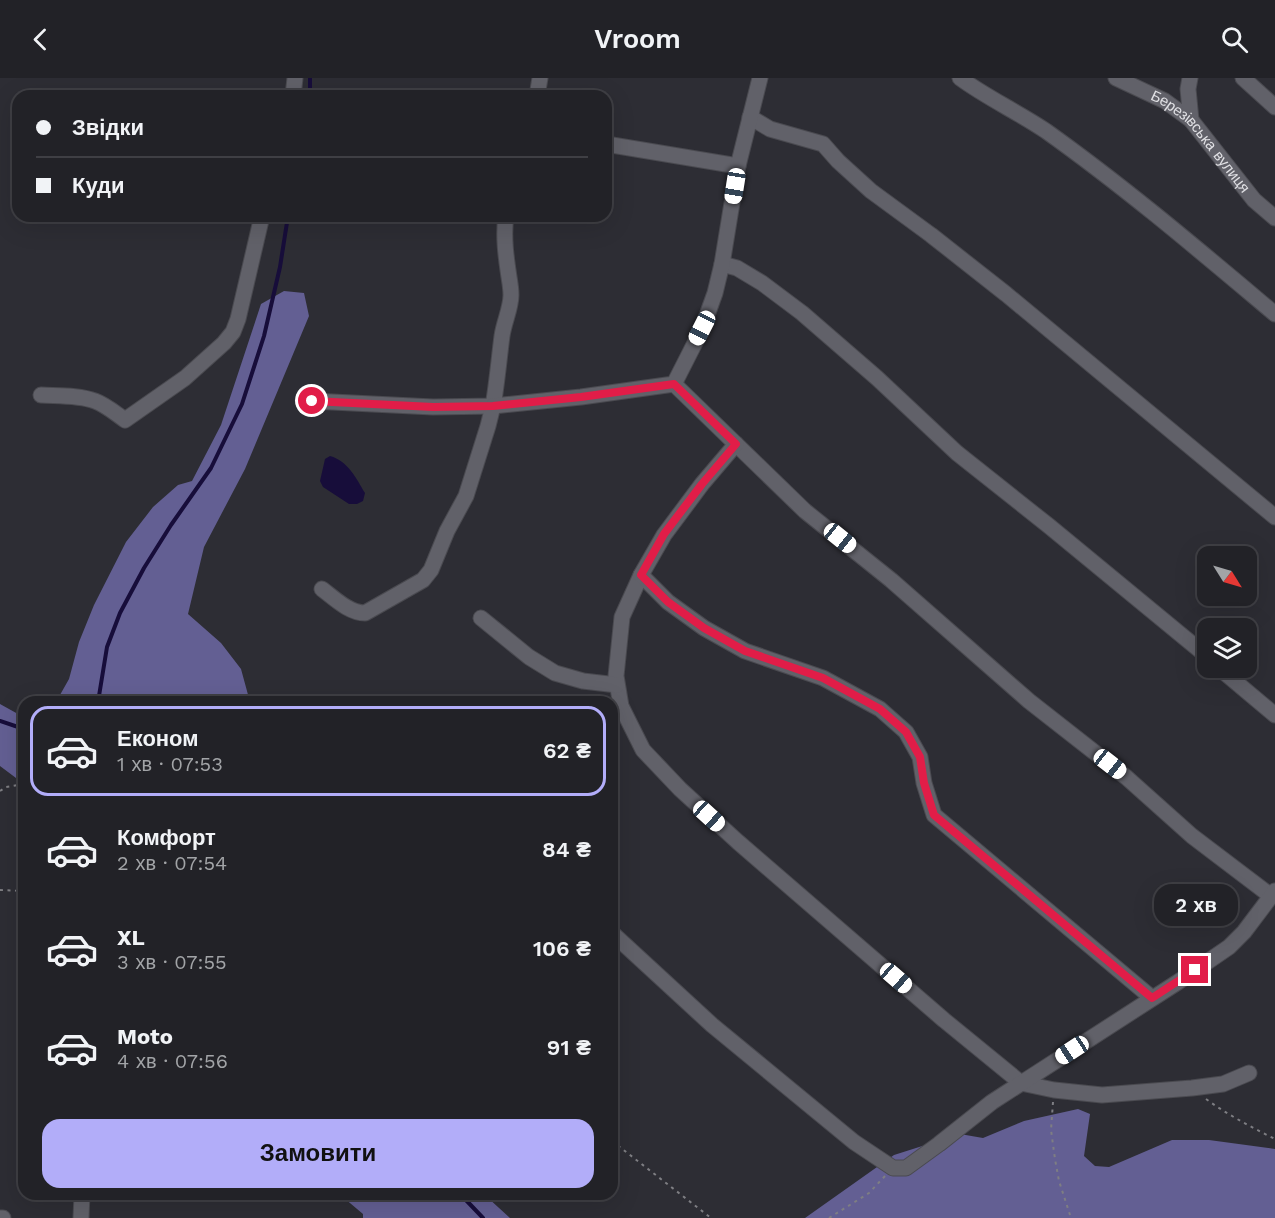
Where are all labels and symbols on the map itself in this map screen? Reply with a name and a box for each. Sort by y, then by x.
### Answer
street label: Березівська вулиця [1148,87,1254,196]
car [723,167,747,205]
car [686,308,718,348]
route start [298,387,325,414]
car [820,520,860,556]
north arrow [1197,546,1257,606]
car [1090,746,1130,782]
car [690,797,728,835]
callout: 2 хв [1153,883,1237,925]
route end [1181,956,1208,983]
car [877,959,915,997]
car [1052,1033,1092,1067]

